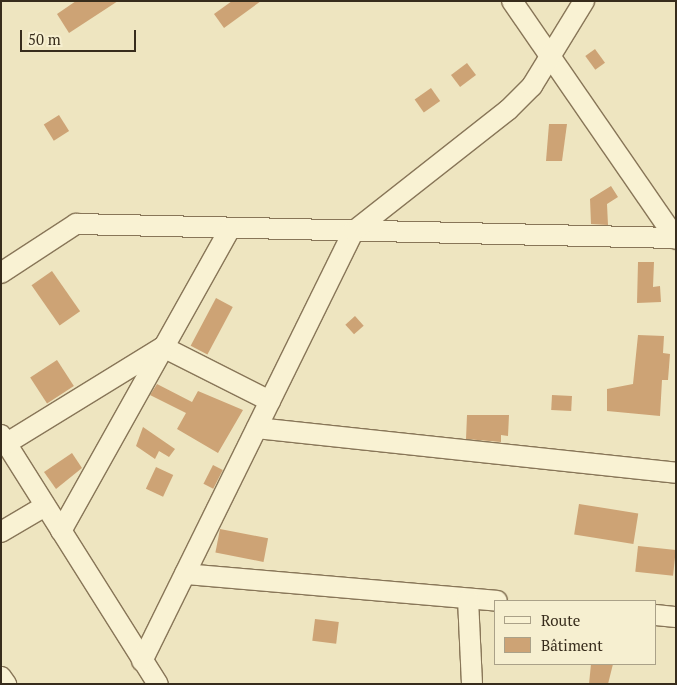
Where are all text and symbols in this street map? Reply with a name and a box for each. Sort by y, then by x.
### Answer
scale bar [22,20,139,52]
text: 50 m [28,29,61,49]
legend [494,600,657,665]
text: Route [541,610,580,630]
text: Bâtiment [541,635,603,655]

